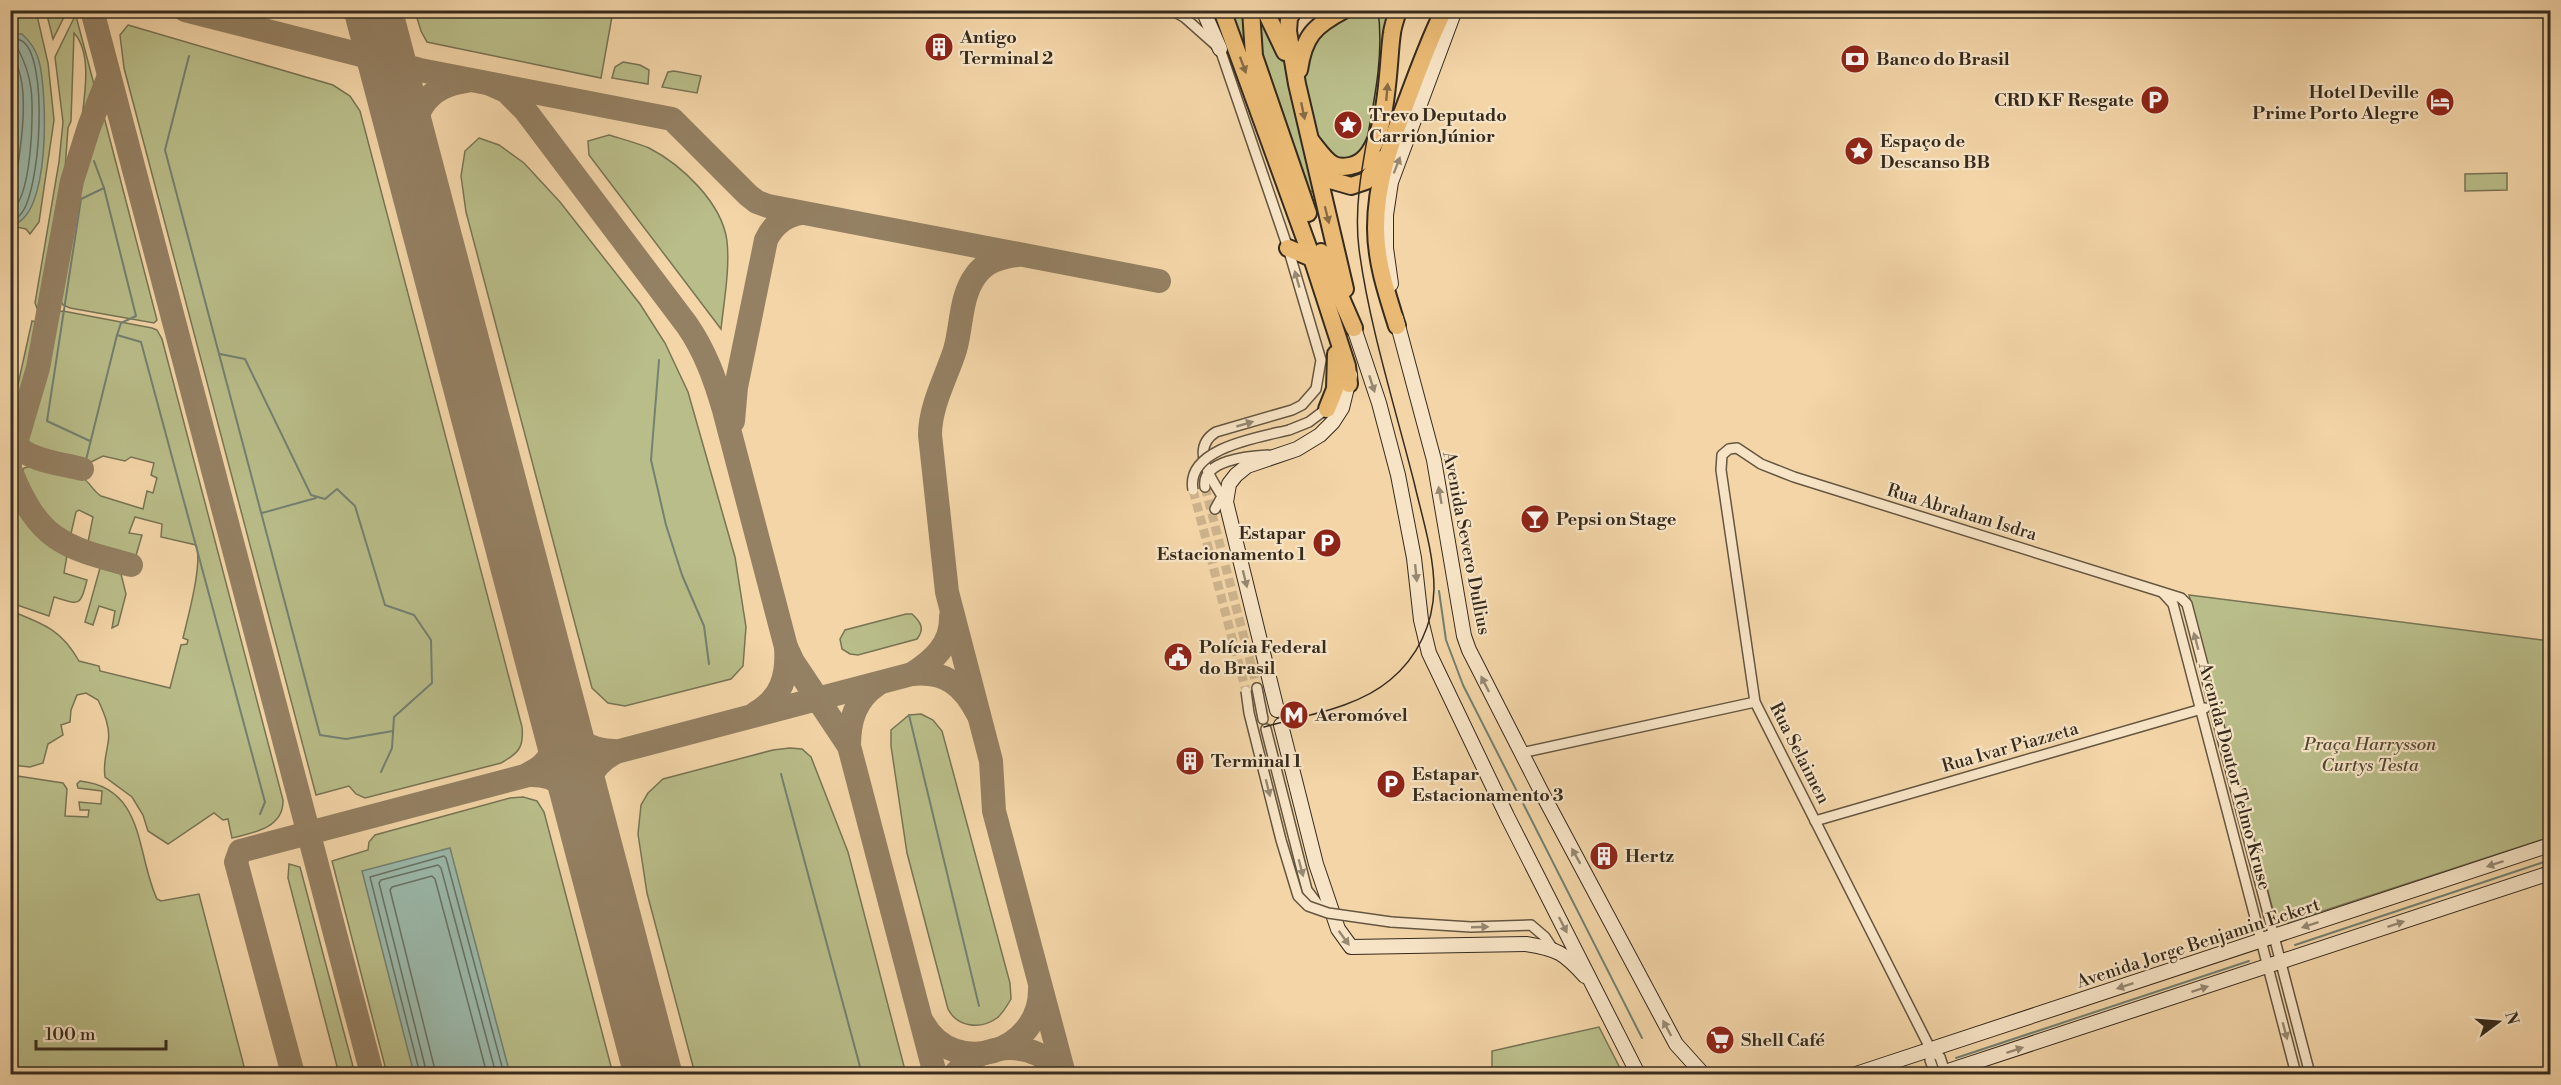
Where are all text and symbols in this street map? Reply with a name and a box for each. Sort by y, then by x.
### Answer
place label: Antigo Terminal 2 [959,26,1053,70]
building icon: Antigo Terminal 2 [923,31,955,63]
bank icon: Banco do Brasil [1839,43,1871,75]
place label: Banco do Brasil [1876,48,2010,71]
one-way arrow [1238,56,1248,74]
place label: Hotel Deville Prime Porto Alegre [2252,81,2419,125]
one-way arrow [1382,82,1392,101]
parking icon: CRD KF Resgate [2139,84,2171,116]
hotel icon: Hotel Deville Prime Porto Alegre [2424,86,2456,118]
place label: CRD KF Resgate [1994,89,2134,112]
one-way arrow [1298,101,1308,120]
place label: Trevo Deputado Carrion Júnior [1369,104,1507,148]
place icon: Trevo Deputado Carrion Júnior [1332,109,1364,141]
place label: Espaço de Descanso BB [1880,130,1990,174]
place icon: Espaço de Descanso BB [1843,135,1875,167]
one-way arrow [1393,156,1402,174]
one-way arrow [1322,206,1332,224]
one-way arrow [1292,270,1301,288]
one-way arrow [1368,375,1378,393]
one-way arrow [1236,419,1254,428]
street label: Avenida Severo Dullius [1437,448,1496,637]
street label: Rua Abraham Isdra [1884,479,2040,546]
one-way arrow [1435,485,1444,504]
bar icon: Pepsi on Stage [1519,503,1551,535]
place label: Pepsi on Stage [1556,508,1677,531]
place label: Estapar Estacionamento 1 [1157,522,1306,566]
parking icon: Estapar Estacionamento 1 [1311,527,1343,559]
one-way arrow [1411,564,1421,583]
one-way arrow [1240,570,1250,588]
one-way arrow [2191,632,2201,650]
place label: Polícia Federal do Brasil [1199,636,1327,680]
public building icon: Polícia Federal do Brasil [1162,641,1194,673]
street label: Avenida Doutor Telmo Kruse [2193,659,2276,892]
one-way arrow [1480,675,1490,692]
metro station icon: Aeromóvel [1278,699,1310,731]
street label: Rua Selaimen [1764,699,1835,808]
place label: Aeromóvel [1314,704,1408,727]
street label: Rua Ivar Piazzeta [1939,717,2082,778]
park label: Praça Harrysson Curtys Testa [2303,733,2437,777]
building icon: Terminal 1 [1174,745,1206,777]
place label: Terminal 1 [1211,750,1302,773]
place label: Estapar Estacionamento 3 [1412,763,1564,807]
parking icon: Estapar Estacionamento 3 [1375,768,1407,800]
one-way arrow [1264,780,1273,798]
building icon: Hertz [1588,840,1620,872]
place label: Hertz [1625,845,1674,868]
one-way arrow [1571,847,1581,864]
one-way arrow [1297,859,1306,877]
one-way arrow [2486,859,2504,869]
street label: Avenida Jorge Benjamin Eckert [2073,893,2323,994]
one-way arrow [1558,917,1568,934]
one-way arrow [2387,919,2405,928]
one-way arrow [2301,920,2319,930]
one-way arrow [1471,922,1490,931]
one-way arrow [1338,929,1350,945]
one-way arrow [2116,982,2134,991]
one-way arrow [2191,983,2209,993]
north arrow [2468,992,2528,1052]
text: N [2500,1009,2523,1027]
scale bar [36,1013,166,1051]
one-way arrow [1662,1020,1672,1037]
one-way arrow [2281,1022,2290,1040]
text: 100 m [45,1023,96,1046]
supermarket icon: Shell Café [1704,1024,1736,1056]
place label: Shell Café [1741,1029,1825,1052]
one-way arrow [2006,1044,2024,1054]

